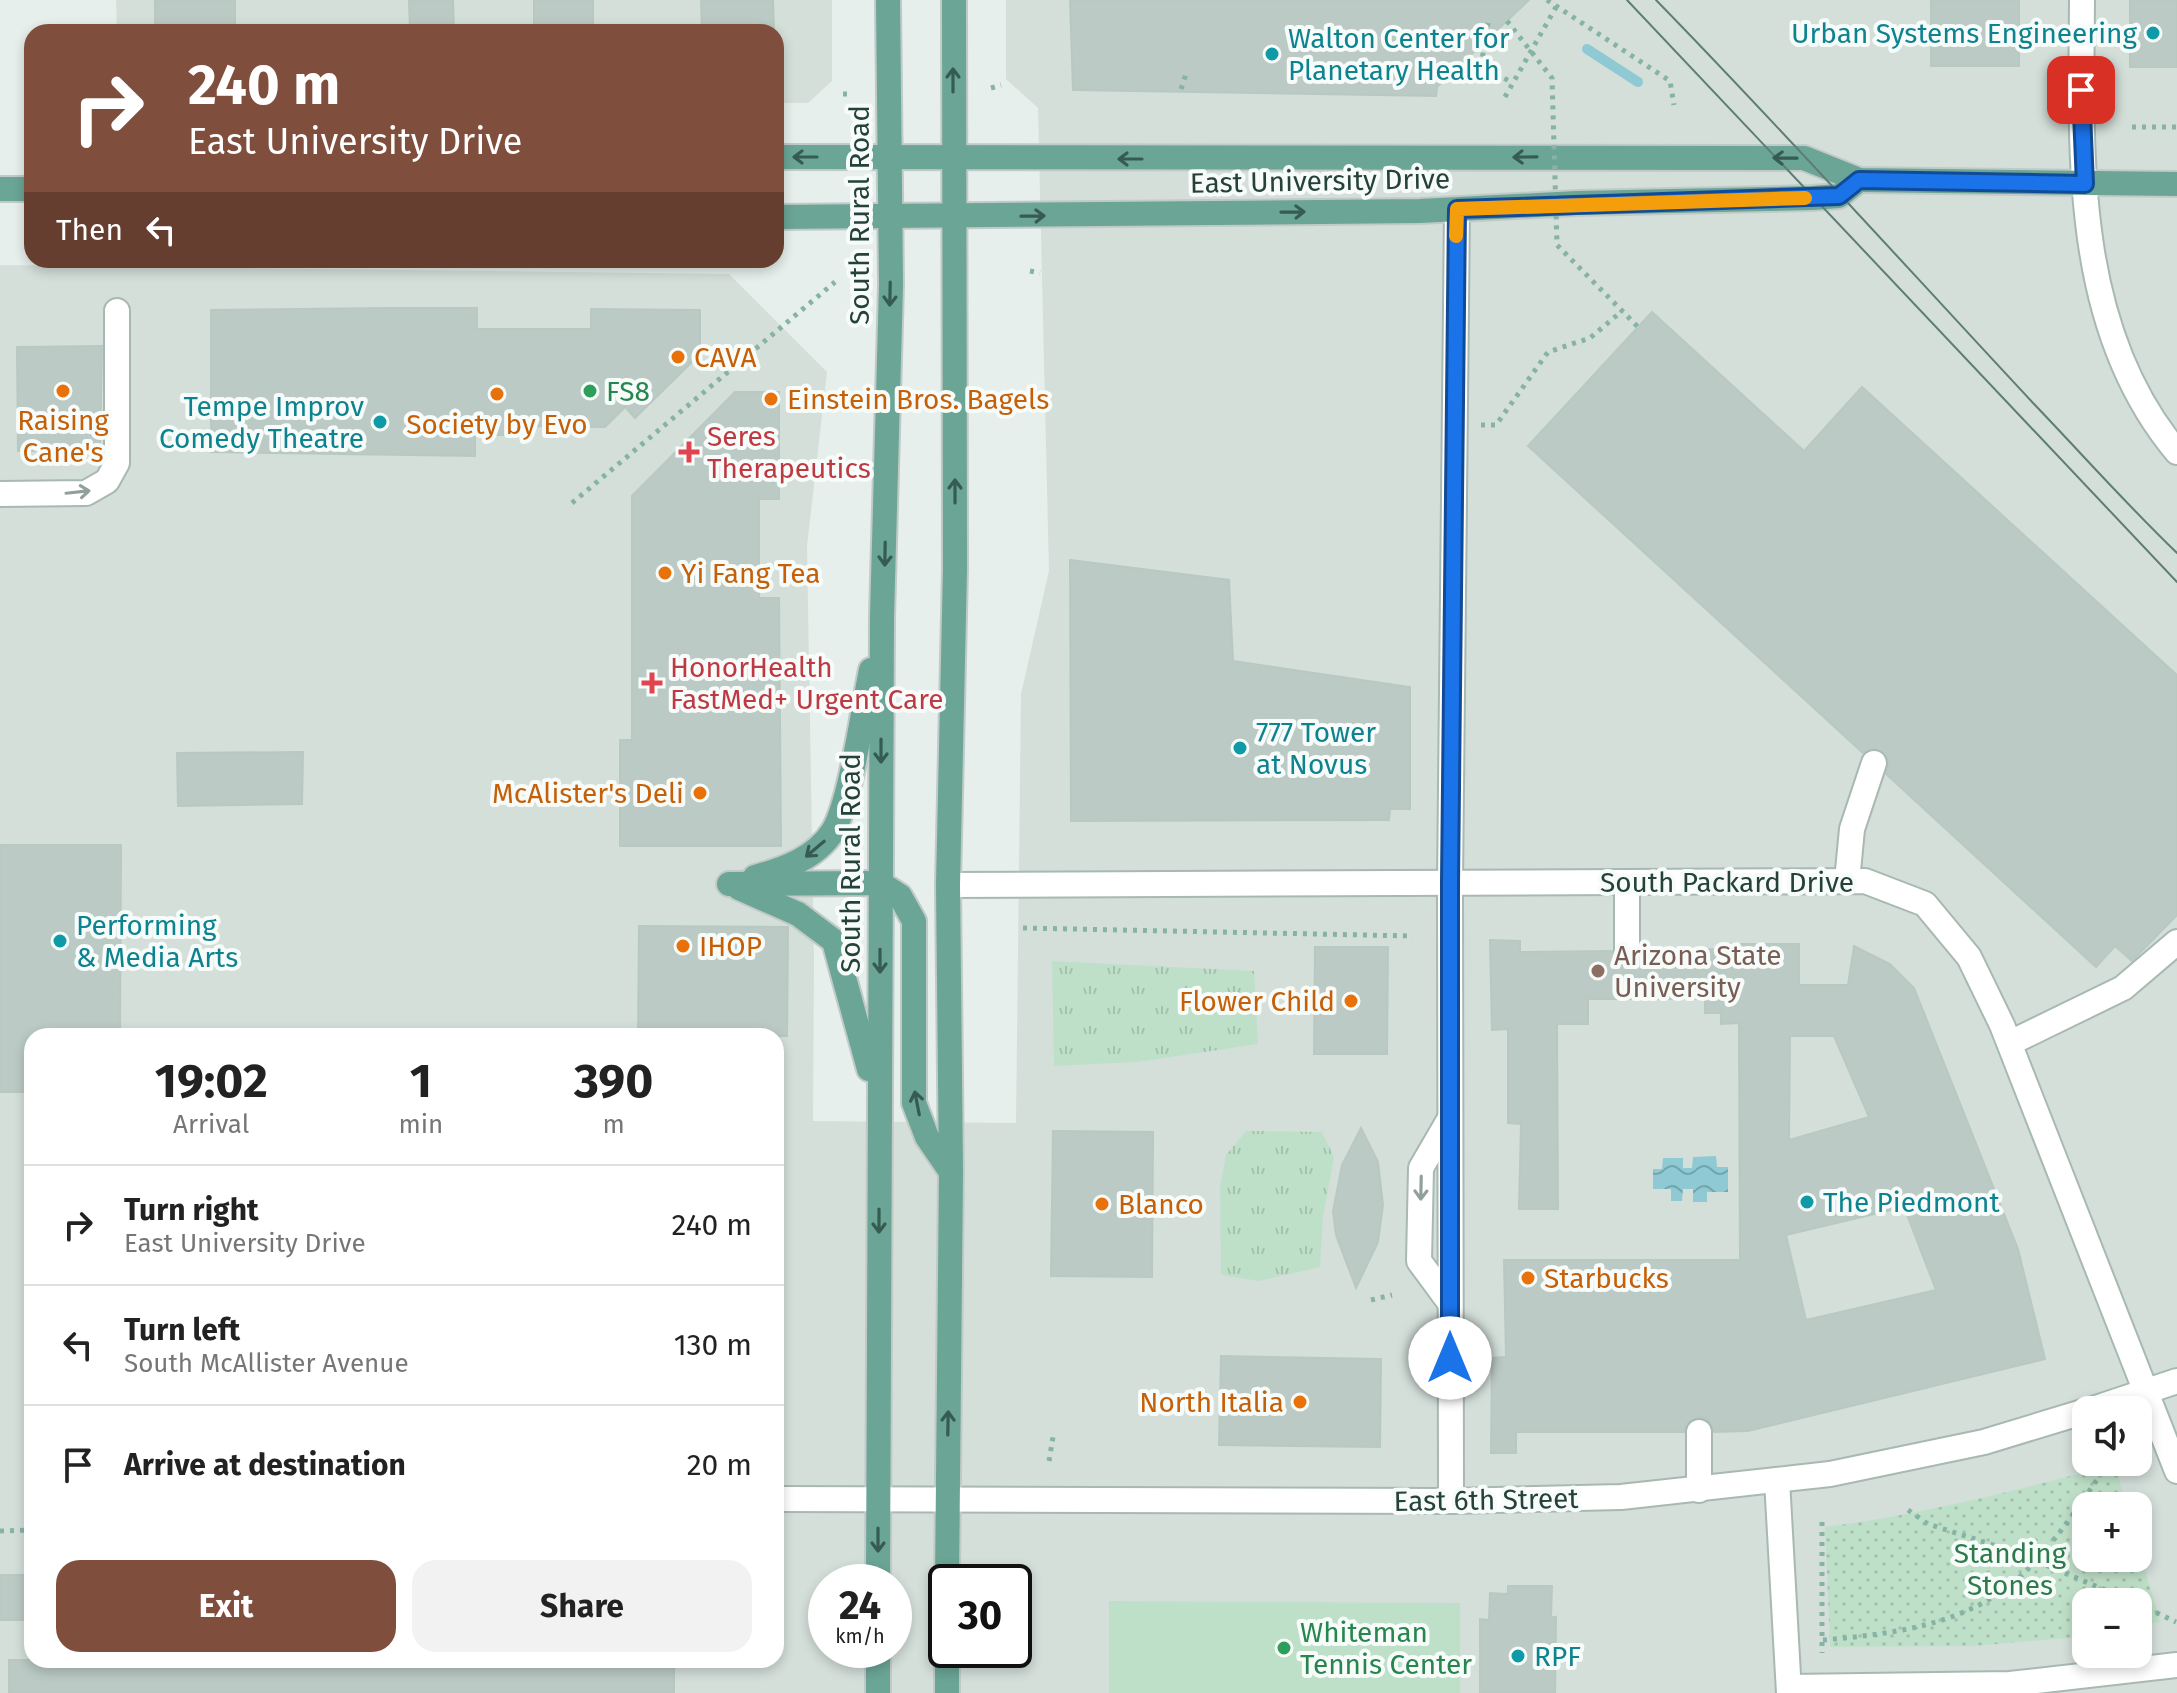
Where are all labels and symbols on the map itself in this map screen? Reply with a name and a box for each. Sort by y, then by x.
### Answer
place label: Urban Systems Engineering [1791,17,2137,50]
place label: Walton Center for Planetary Health [1288,22,1510,87]
marker: Urban Systems Engineering [2144,24,2162,42]
marker: Walton Center for Planetary Health [1263,45,1281,63]
pin [2047,56,2115,124]
one-way arrow [945,67,961,94]
street label: South Rural Road [843,105,876,325]
one-way arrow [792,149,819,165]
one-way arrow [1512,150,1539,165]
one-way arrow [1772,150,1799,166]
one-way arrow [1117,151,1144,167]
street label: East University Drive [1190,162,1450,200]
one-way arrow [1279,205,1306,220]
one-way arrow [1019,208,1046,224]
one-way arrow [883,280,898,307]
place label: CAVA [694,341,757,374]
marker: CAVA [669,348,687,366]
place label: FS8 [606,375,650,408]
marker: Raising Cane's [54,382,72,400]
marker: FS8 [581,382,599,400]
place label: Einstein Bros. Bagels [787,383,1049,416]
marker: Society by Evo [488,385,506,403]
place label: Tempe Improv Comedy Theatre [159,390,364,455]
marker: Einstein Bros. Bagels [762,390,780,408]
place label: Raising Cane's [17,404,109,469]
place label: Society by Evo [406,408,588,441]
marker: Tempe Improv Comedy Theatre [371,413,389,431]
place label: Seres Therapeutics [707,420,871,485]
marker: Seres Therapeutics [678,441,700,463]
one-way arrow [947,478,963,505]
one-way arrow [64,484,90,499]
one-way arrow [877,540,892,567]
place label: Yi Fang Tea [681,557,821,590]
marker: Yi Fang Tea [656,564,674,582]
place label: HonorHealth FastMed+ Urgent Care [670,651,943,716]
marker: HonorHealth FastMed+ Urgent Care [641,672,663,694]
place label: 777 Tower at Novus [1256,716,1376,781]
one-way arrow [873,737,889,764]
marker: 777 Tower at Novus [1231,739,1249,757]
street label: South Rural Road [834,753,867,973]
place label: McAlister's Deli [492,777,684,810]
marker: McAlister's Deli [691,784,709,802]
one-way arrow [805,840,825,858]
street label: South Packard Drive [1600,866,1854,899]
place label: Performing & Media Arts [76,909,238,974]
place label: IHOP [699,930,762,963]
marker: Performing & Media Arts [51,932,69,950]
marker: IHOP [674,937,692,955]
place label: Arizona State University [1614,939,1782,1004]
one-way arrow [872,947,888,974]
marker: Arizona State University [1589,962,1607,980]
place label: Flower Child [1179,985,1335,1018]
marker: Flower Child [1342,992,1360,1010]
one-way arrow [908,1090,923,1116]
one-way arrow [1413,1174,1428,1201]
place label: The Piedmont [1823,1186,2000,1219]
place label: Blanco [1118,1188,1204,1221]
marker: The Piedmont [1798,1193,1816,1211]
marker: Blanco [1093,1195,1111,1213]
one-way arrow [871,1207,887,1234]
place label: Starbucks [1544,1262,1669,1295]
marker: Starbucks [1519,1269,1537,1287]
position arrow [1408,1316,1492,1400]
place label: North Italia [1139,1386,1284,1419]
marker: North Italia [1291,1393,1309,1411]
one-way arrow [940,1410,956,1437]
street label: East 6th Street [1393,1482,1580,1518]
one-way arrow [870,1526,886,1553]
park label: Standing Stones [1954,1537,2067,1602]
speed limit sign: 30 [928,1564,1032,1668]
place label: Whiteman Tennis Center [1300,1616,1472,1681]
marker: Whiteman Tennis Center [1275,1639,1293,1657]
place label: RPF [1534,1640,1581,1673]
marker: RPF [1509,1647,1527,1665]

